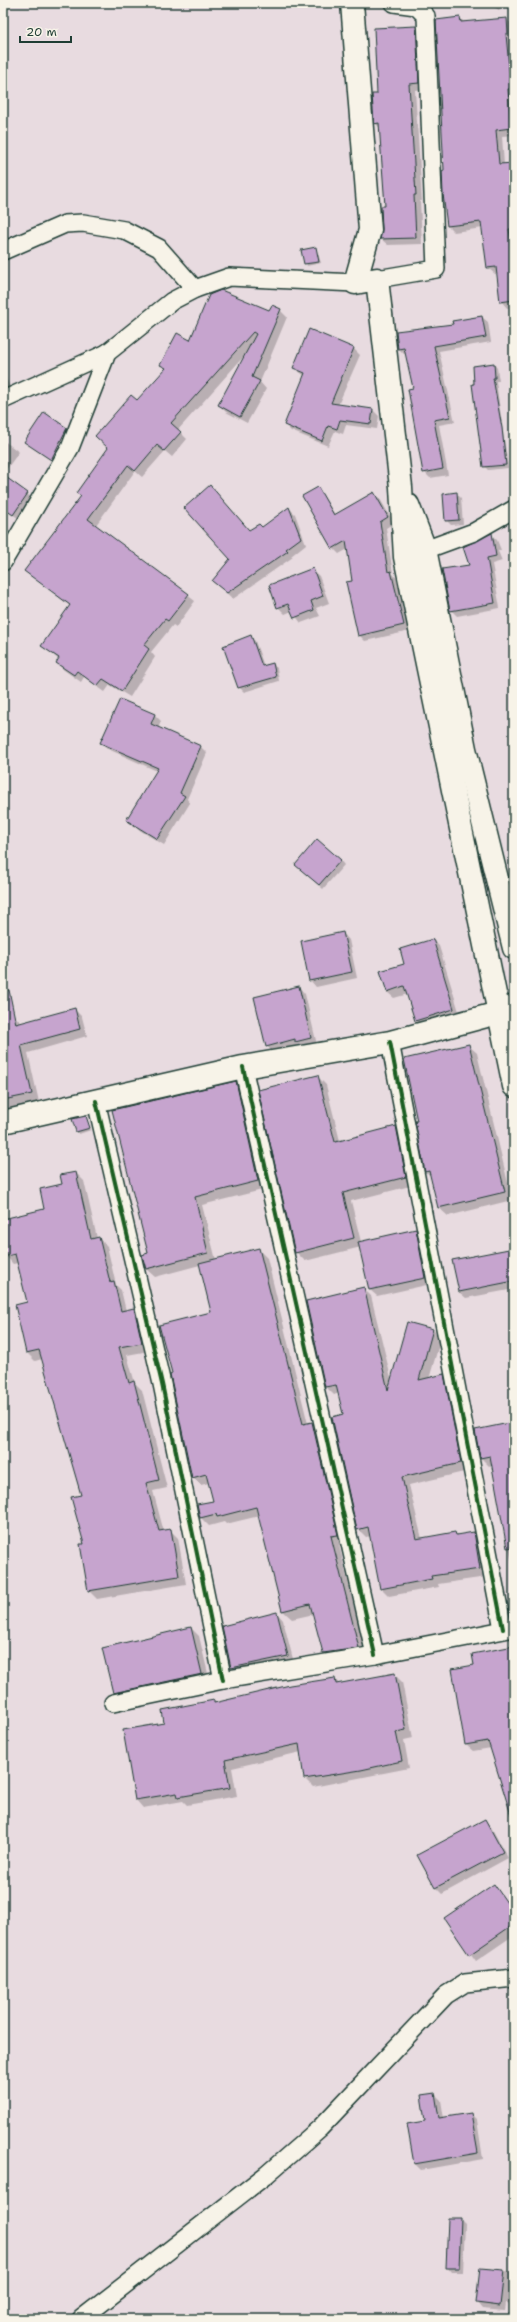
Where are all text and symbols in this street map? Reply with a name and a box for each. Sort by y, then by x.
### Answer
scale bar [20,18,71,44]
text: 20 m [26,24,57,40]

